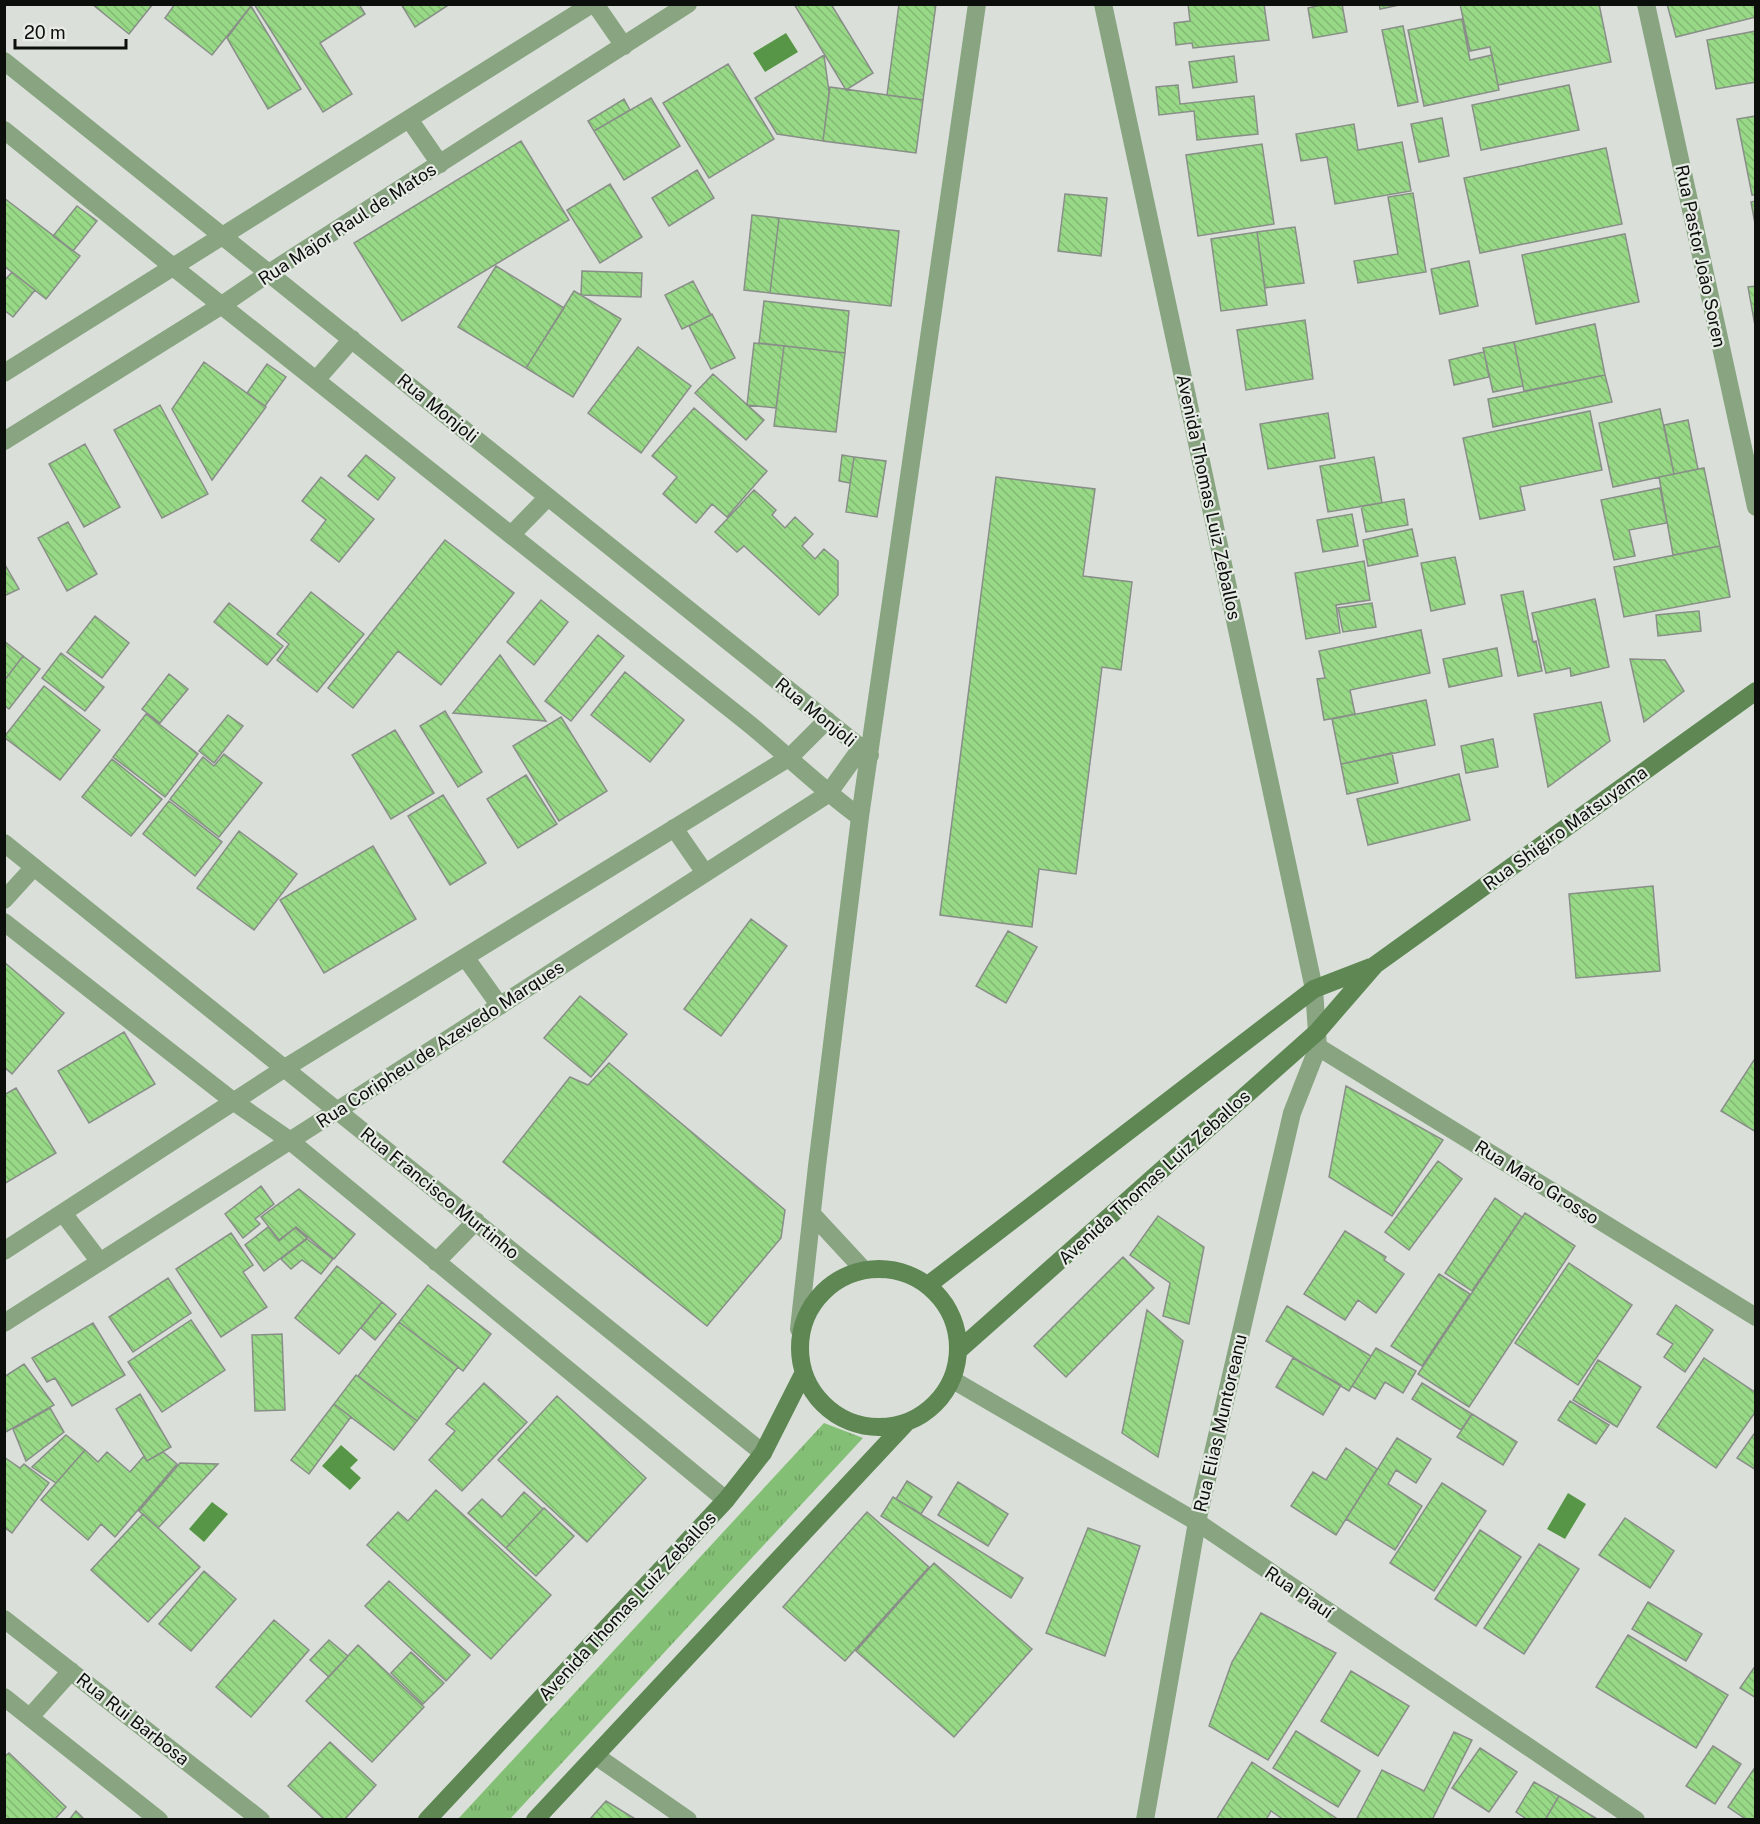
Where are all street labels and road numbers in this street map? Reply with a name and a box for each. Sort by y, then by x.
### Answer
street label: Rua Major Raul de Matos [254,159,440,289]
street label: Rua Pastor João Soren [1671,163,1731,349]
street label: Rua Monjoli [393,369,483,447]
street label: Avenida Thomas Luiz Zeballos [1173,372,1245,622]
street label: Rua Monjoli [771,673,861,751]
street label: Rua Shigiro Matsuyama [1479,761,1651,895]
street label: Rua Coripheu de Azevedo Marques [312,956,568,1132]
street label: Avenida Thomas Luiz Zeballos [1054,1085,1254,1269]
street label: Rua Francisco Murtinho [357,1123,523,1263]
street label: Rua Mato Grosso [1471,1135,1603,1229]
street label: Rua Elias Muntoreanu [1189,1332,1251,1514]
street label: Avenida Thomas Luiz Zeballos [534,1507,720,1705]
street label: Rua Piauí [1261,1562,1338,1623]
street label: Rua Rui Barbosa [72,1668,194,1770]

